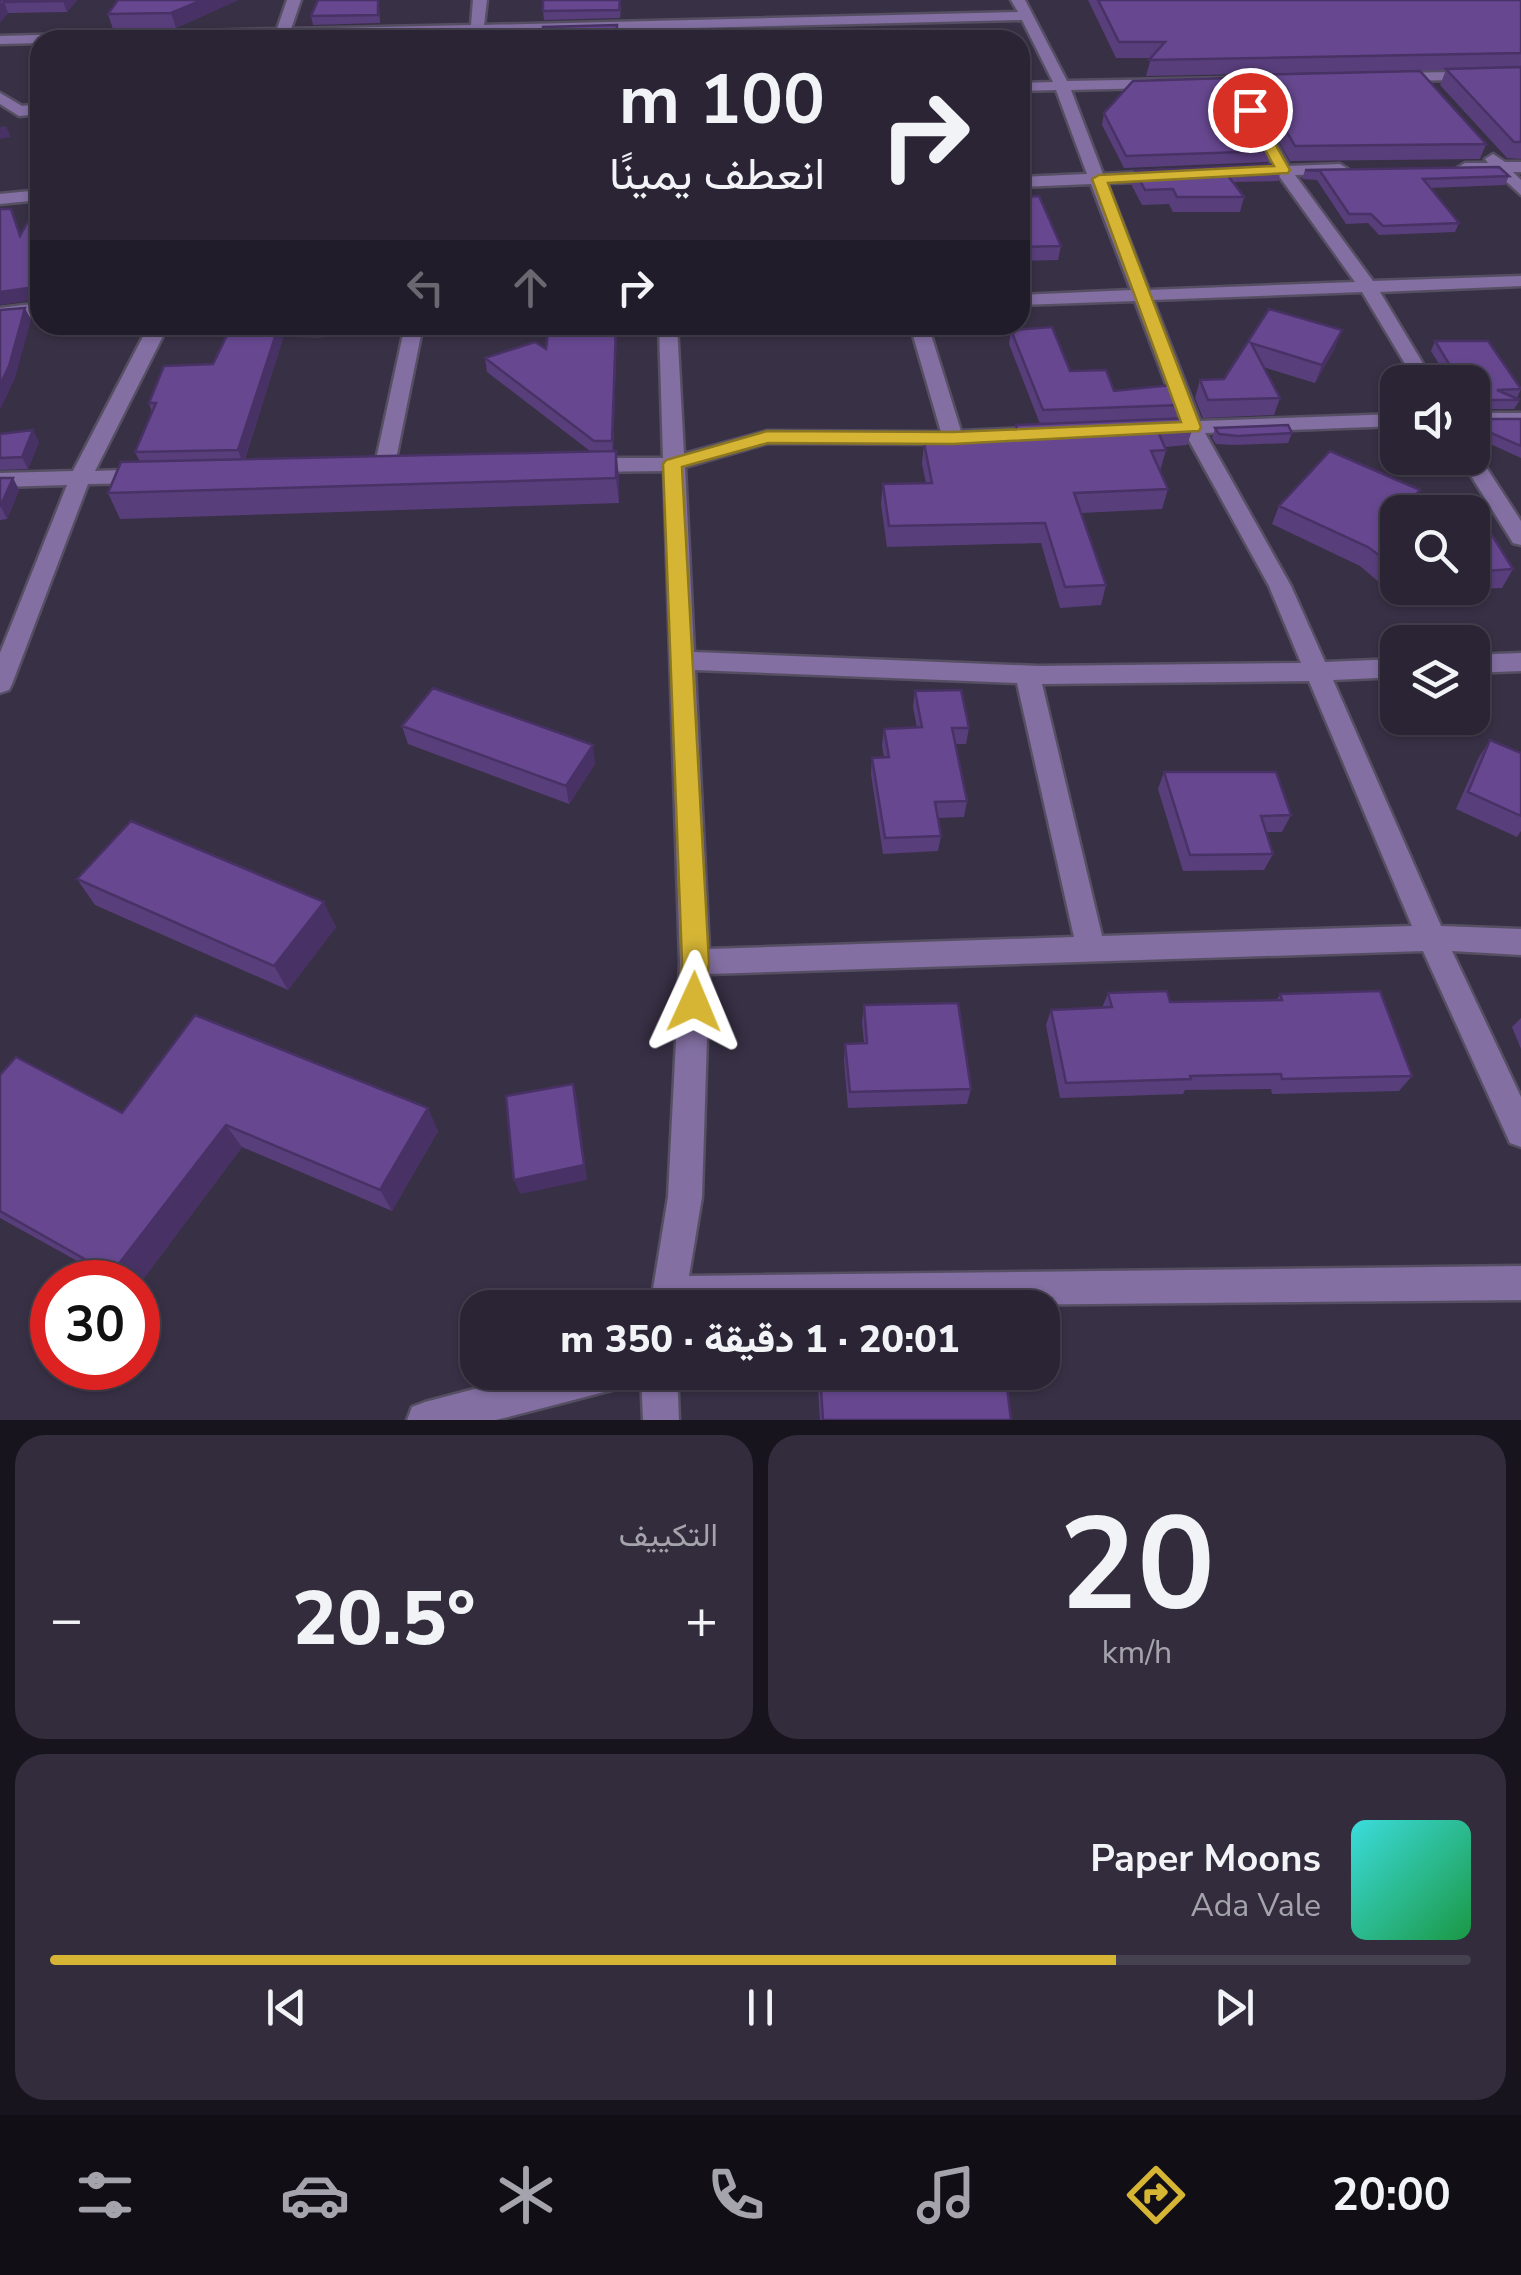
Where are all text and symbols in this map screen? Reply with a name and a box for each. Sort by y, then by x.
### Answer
text: 100 m [619,52,825,148]
pin [1208,68,1293,153]
icon: right [860,70,990,200]
icon: arrive [1223,83,1278,138]
text: انعطف يمينًا [609,144,825,205]
icon: left [398,260,453,315]
icon: ahead [503,260,558,315]
icon: right [608,260,663,315]
map controls [1380,365,1490,735]
button: sound [1380,365,1490,475]
button: search [1380,495,1490,605]
button: layers [1380,625,1490,735]
position arrow [642,950,746,1054]
speed limit sign: 30 [30,1260,160,1390]
text: 20:01 · 1 دقيقة · 350 m [560,1314,960,1365]
text: 20 [1059,1477,1215,1654]
text: التكييف [619,1514,718,1557]
text: 20.5° [292,1568,476,1670]
text: − [50,1582,83,1657]
text: + [685,1582,718,1657]
text: km/h [1102,1631,1172,1674]
text: Paper Moons [1090,1833,1321,1884]
text: Ada Vale [1190,1884,1321,1927]
icon: previous [259,1980,314,2035]
icon: pause [733,1980,788,2035]
icon: next [1207,1980,1262,2035]
icon: filters [70,2160,140,2230]
icon: car [280,2160,350,2230]
icon: climate [491,2160,561,2230]
icon: phone [701,2160,771,2230]
icon: music [911,2160,981,2230]
icon: directions [1121,2160,1191,2230]
text: 20:00 [1332,2165,1451,2226]

